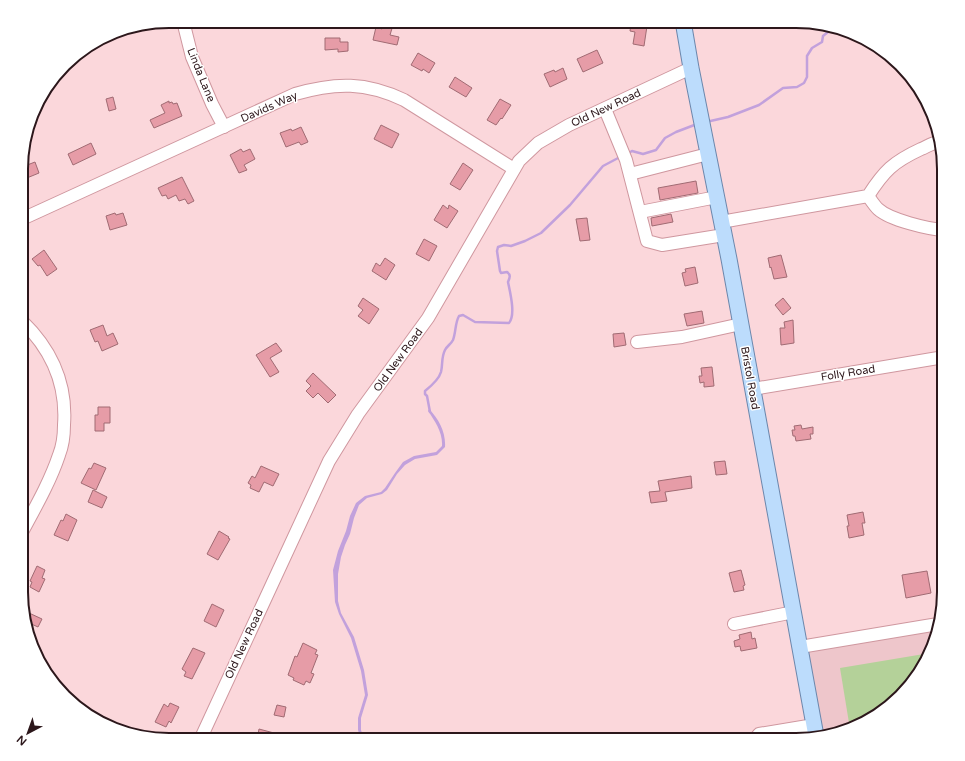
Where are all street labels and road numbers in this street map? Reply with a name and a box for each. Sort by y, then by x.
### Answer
street label: Linda Lane [184,46,218,104]
street label: Old New Road [569,86,643,130]
street label: Davids Way [239,89,299,125]
street label: Old New Road [371,326,425,394]
street label: Bristol Road [738,345,762,411]
street label: Folly Road [820,362,876,384]
street label: Old New Road [222,607,266,681]

